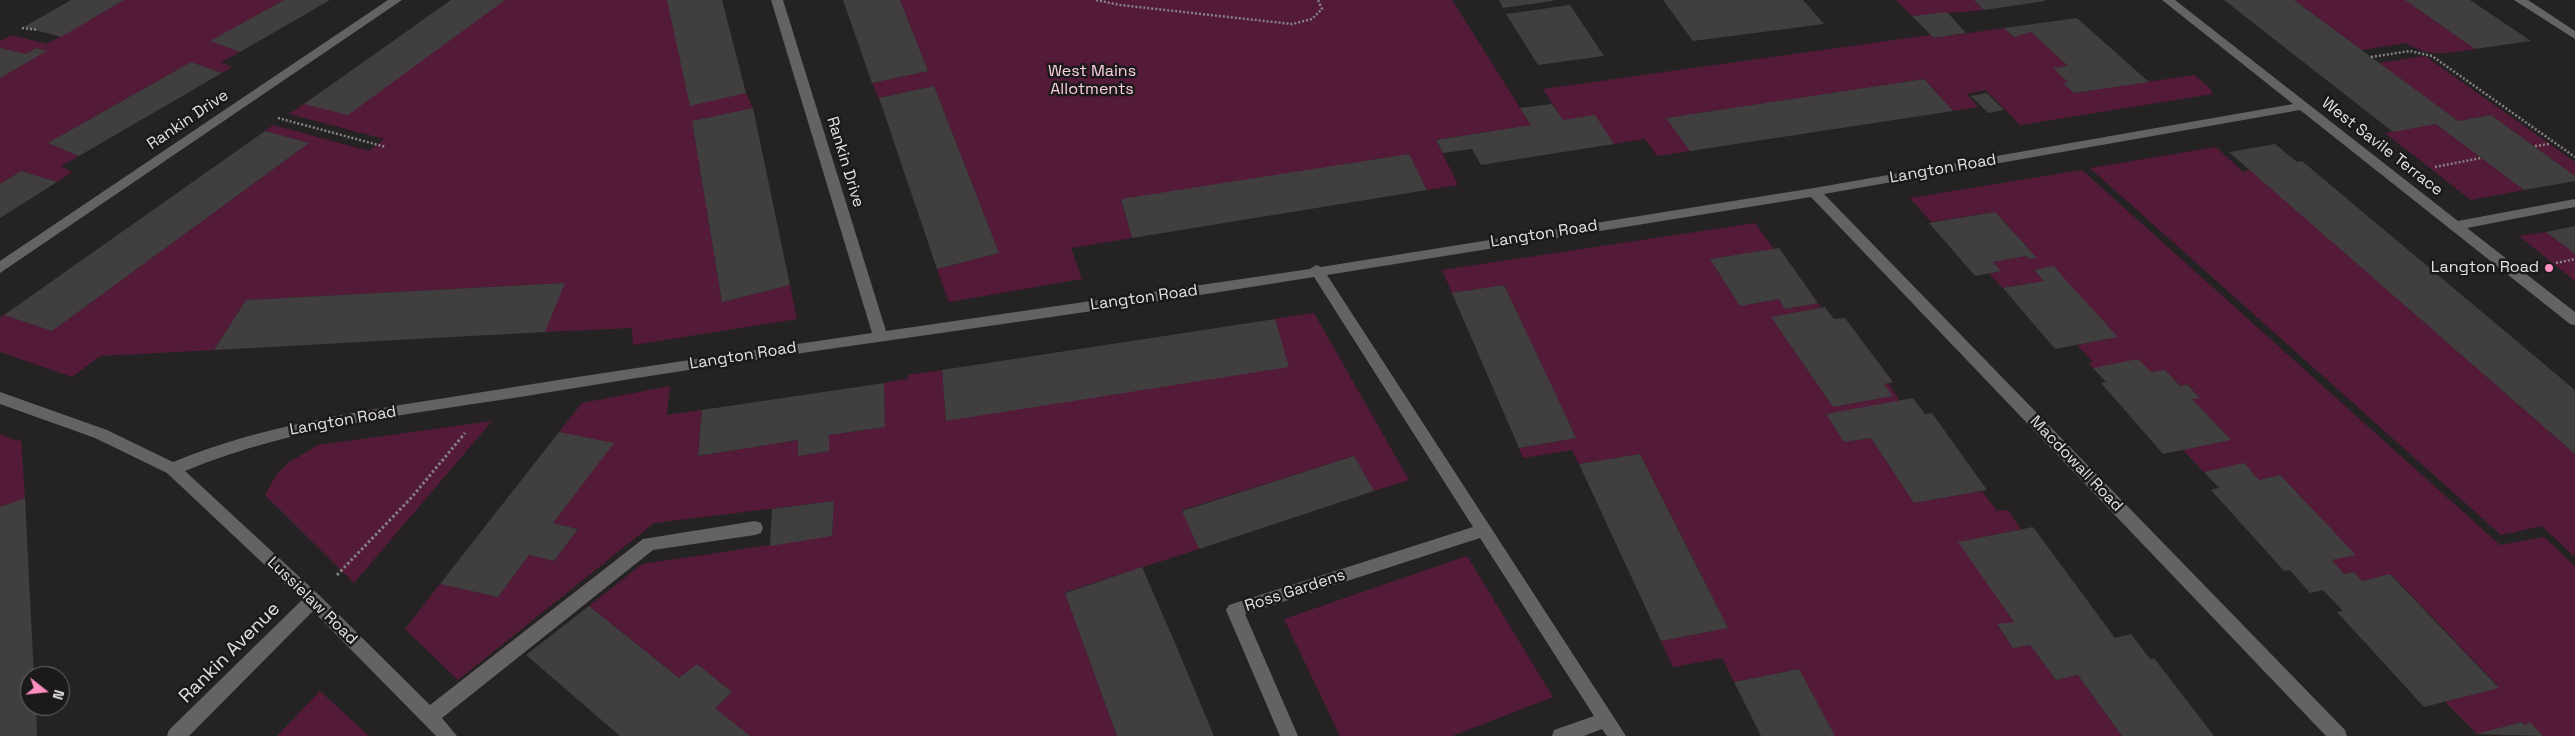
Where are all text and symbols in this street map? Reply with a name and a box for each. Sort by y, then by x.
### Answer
park label: West Mains Allotments [1048,62,1136,100]
street label: Rankin Drive [144,86,232,154]
street label: West Savile Terrace [2318,94,2446,200]
street label: Rankin Drive [822,114,868,210]
street label: Langton Road [1888,150,1998,188]
street label: Langton Road [1489,216,1599,252]
place label: Langton Road [2431,258,2539,278]
marker: Langton Road [2543,262,2555,274]
street label: Langton Road [1089,281,1199,315]
street label: Langton Road [688,338,798,374]
street label: Langton Road [288,402,398,440]
street label: Macdowall Road [2025,412,2127,516]
street label: Lussielaw Road [263,553,361,649]
street label: Ross Gardens [1242,566,1348,616]
street label: Rankin Avenue [175,598,285,708]
north arrow [20,666,70,716]
text: N [49,688,68,702]

